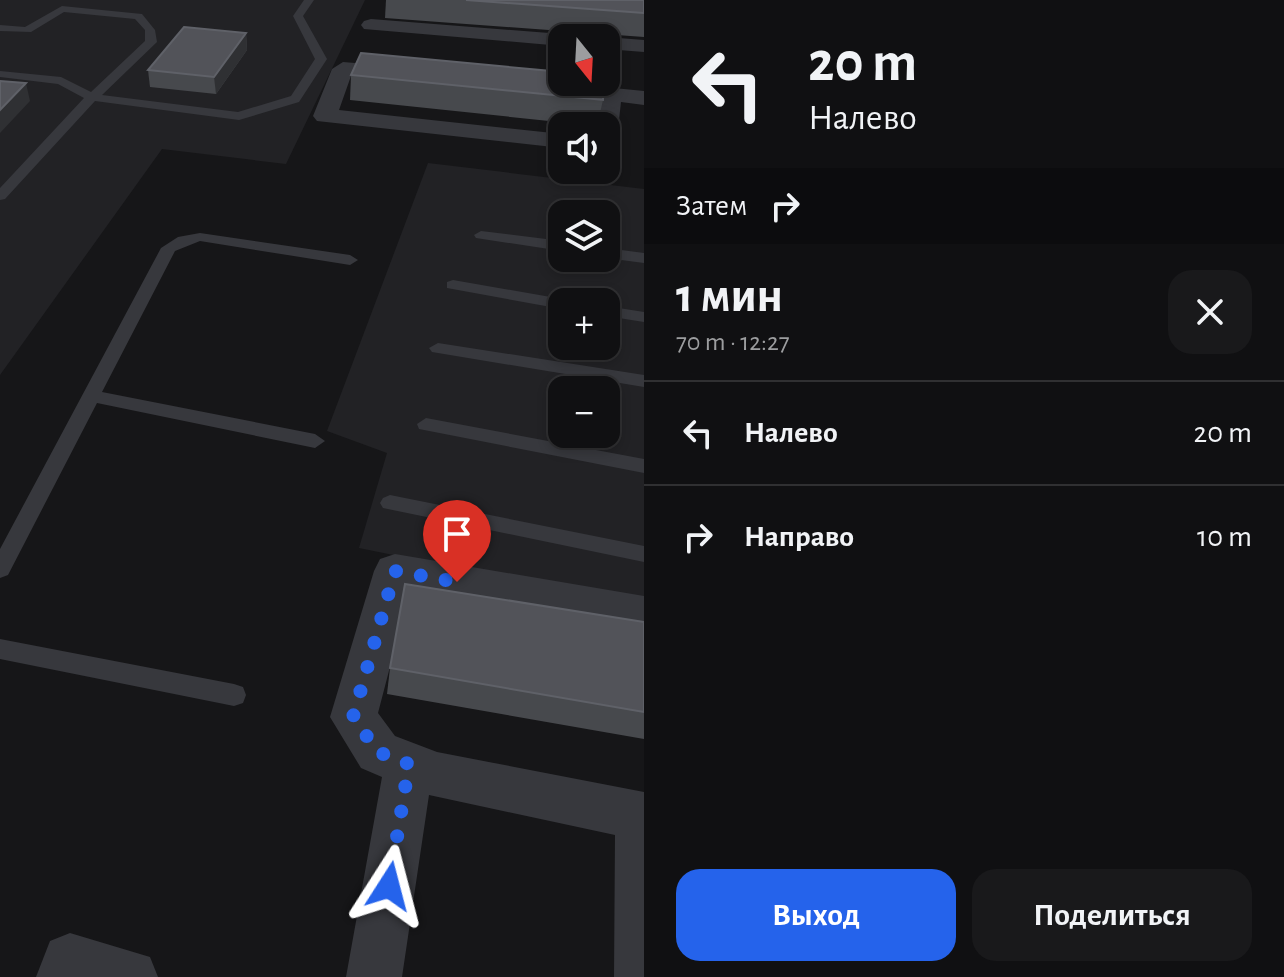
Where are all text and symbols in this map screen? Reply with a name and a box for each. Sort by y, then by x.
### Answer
north arrow [548,24,620,96]
map controls [548,24,620,448]
icon: left [676,32,780,136]
text: 20 m [808,35,917,91]
text: Налево [808,100,917,136]
button: sound [548,112,620,184]
icon: right [763,184,807,228]
text: Затем [676,191,747,221]
button: layers [548,200,620,272]
button: close [1168,270,1252,354]
text: 1 мин [676,273,783,321]
button: + [548,288,620,360]
text: 70 m · 12:27 [676,329,790,355]
button: − [548,376,620,448]
icon: left [676,411,720,455]
text: Налево [744,418,838,448]
text: 20 m [1194,418,1252,448]
pin [423,500,491,582]
icon: arrive [435,512,479,556]
icon: right [676,515,720,559]
text: Направо [744,522,854,552]
text: 10 m [1197,522,1252,552]
position arrow [347,844,431,928]
button: Выход [676,869,956,961]
button: Поделиться [972,869,1252,961]

